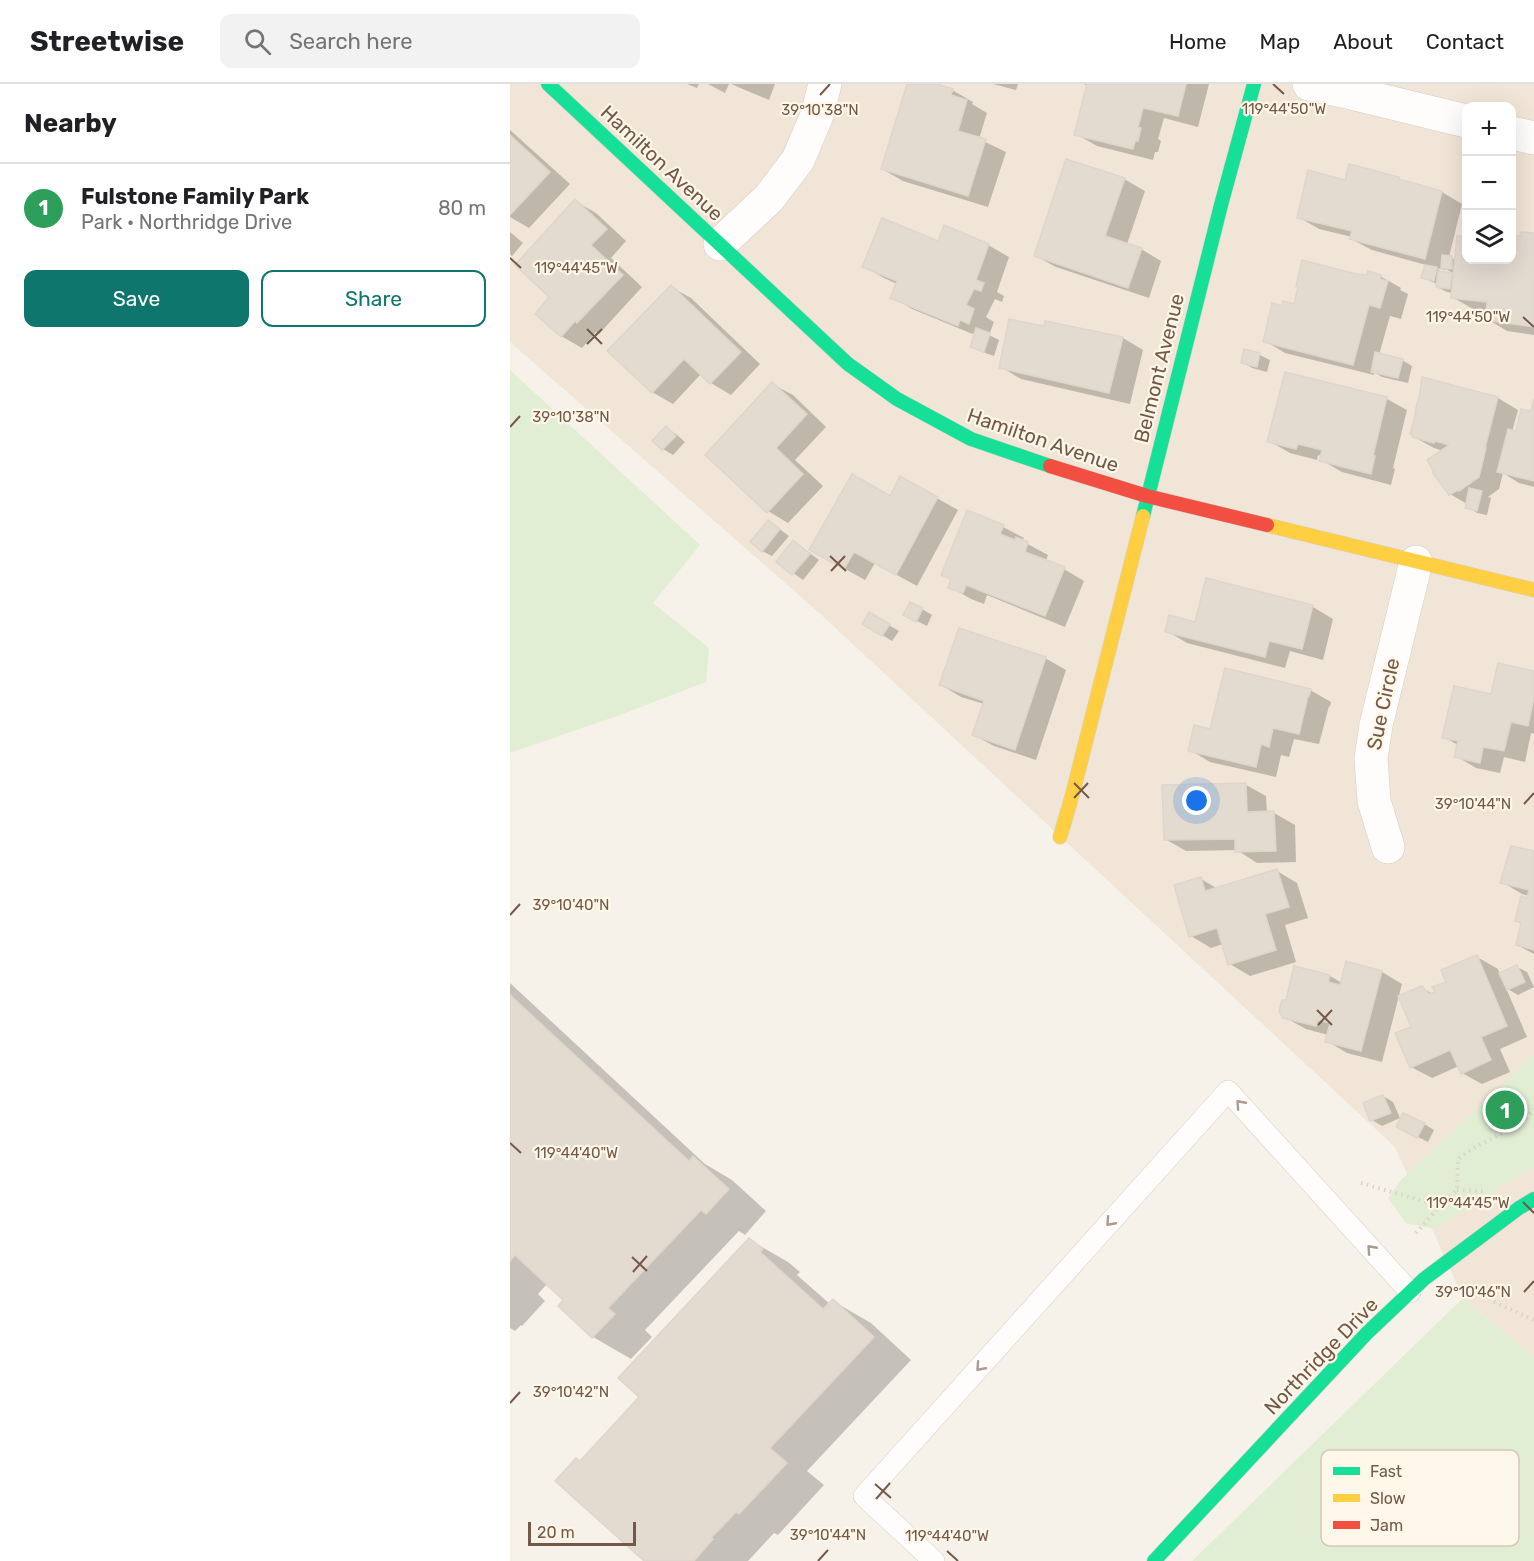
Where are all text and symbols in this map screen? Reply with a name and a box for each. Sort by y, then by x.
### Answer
search box [220,14,640,68]
text: Streetwise [30,25,184,58]
icon: search [241,25,274,58]
text: Search here [289,28,413,55]
text: Home [1169,29,1226,54]
text: Map [1259,29,1300,54]
text: About [1333,29,1393,54]
text: Contact [1426,29,1504,54]
street label: Hamilton Avenue [596,100,728,226]
text: 119°44'50"W [1242,100,1326,118]
text: 39°10'38"N [781,101,859,119]
map controls [1462,102,1516,264]
button: + [1462,102,1516,156]
text: Nearby [24,108,117,139]
button: − [1462,156,1516,210]
text: Fulstone Family Park [81,183,309,210]
text: 1 [39,196,48,220]
text: 80 m [438,196,486,220]
text: Park · Northridge Drive [81,210,292,234]
button: layers [1462,210,1516,264]
text: 119°44'45"W [534,259,618,277]
button: Save [24,270,249,327]
button: Share [261,270,486,327]
street label: Belmont Avenue [1129,291,1189,445]
text: 119°44'50"W [1426,308,1510,326]
street label: Hamilton Avenue [964,403,1122,477]
text: 39°10'38"N [532,408,610,426]
street label: Sue Circle [1362,656,1404,752]
your location [1182,786,1211,815]
text: 39°10'44"N [1435,795,1511,813]
text: 39°10'40"N [532,896,610,914]
pin: 1 [1486,1088,1524,1132]
one-way arrow [1236,1100,1247,1111]
text: 119°44'40"W [534,1144,618,1162]
text: 119°44'45"W [1426,1194,1510,1212]
one-way arrow [1106,1215,1117,1226]
one-way arrow [1367,1245,1378,1255]
text: 39°10'46"N [1435,1283,1511,1301]
street label: Northridge Drive [1259,1292,1383,1420]
one-way arrow [976,1361,987,1371]
text: 39°10'42"N [533,1383,609,1401]
legend [1321,1450,1519,1546]
text: Fast [1370,1462,1402,1481]
text: Slow [1370,1489,1406,1508]
text: Jam [1370,1516,1403,1535]
scale bar [528,1519,636,1546]
text: 20 m [537,1523,575,1542]
text: 39°10'44"N [790,1526,866,1544]
text: 119°44'40"W [905,1527,989,1545]

